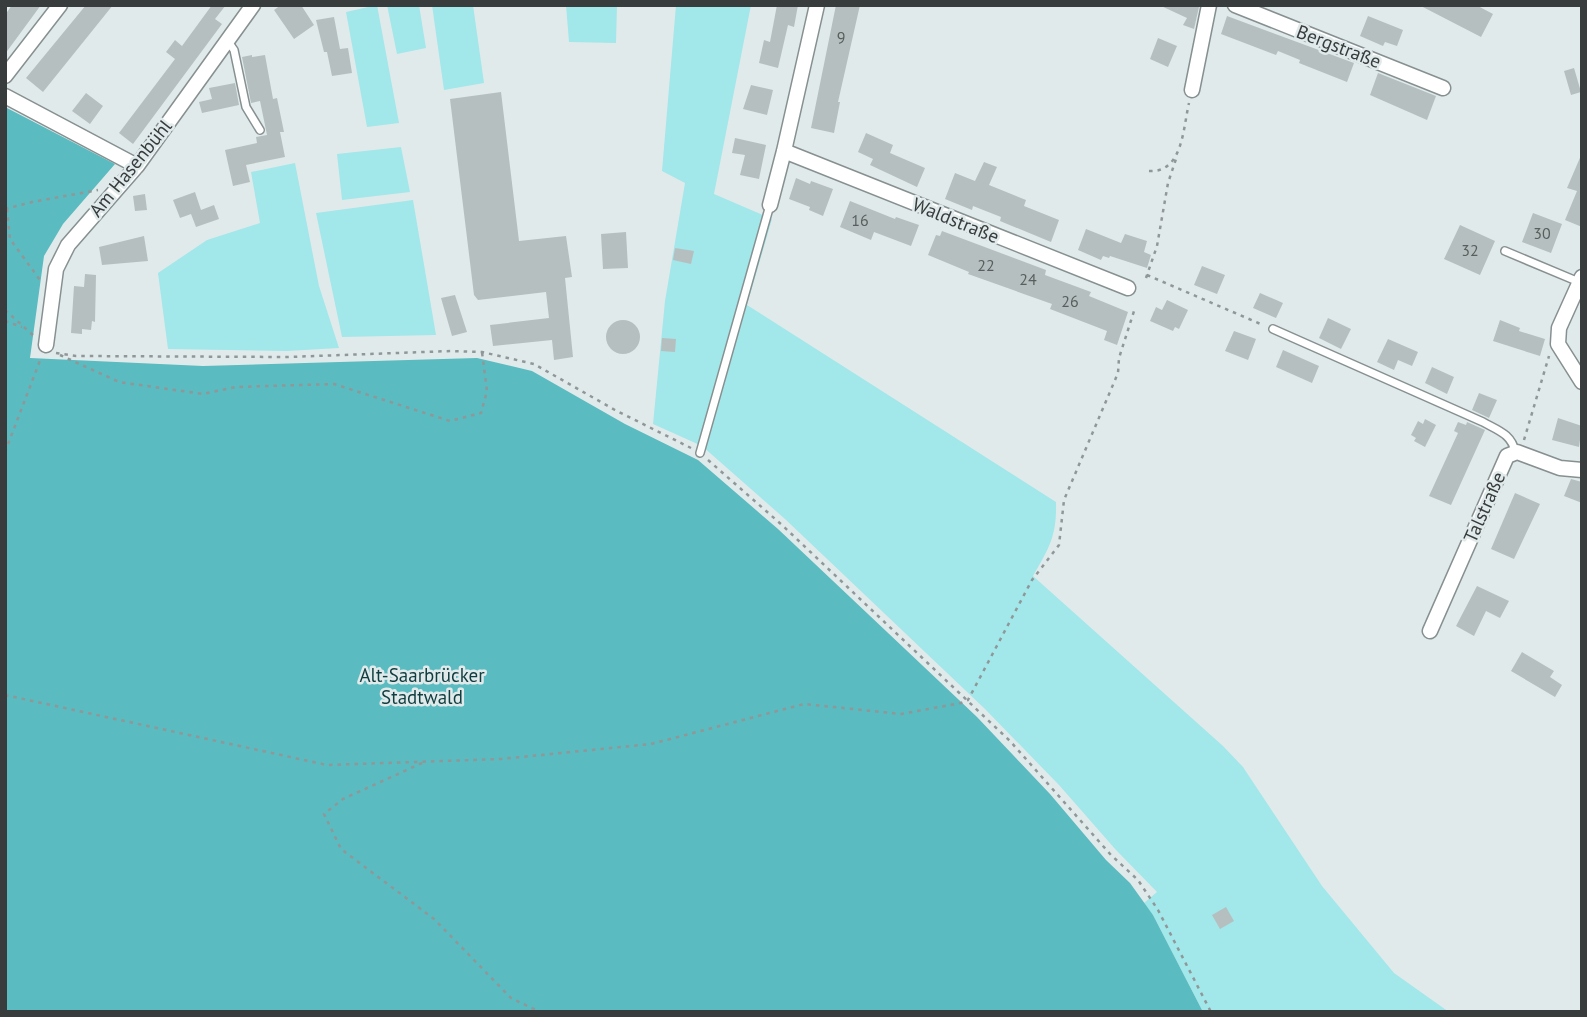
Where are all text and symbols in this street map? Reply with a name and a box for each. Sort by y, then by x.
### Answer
street label: Bergstraße [1293,19,1385,73]
house number: 9 [837,27,845,47]
street label: Am Hasenbühl [83,114,177,222]
street label: Waldstraße [909,192,1003,248]
house number: 16 [851,210,869,230]
house number: 30 [1533,223,1551,243]
house number: 32 [1461,240,1479,260]
house number: 22 [977,255,995,275]
house number: 24 [1019,269,1037,289]
house number: 26 [1061,291,1079,311]
street label: Talstraße [1458,468,1510,546]
park label: Alt-Saarbrücker Stadtwald [359,663,485,709]

